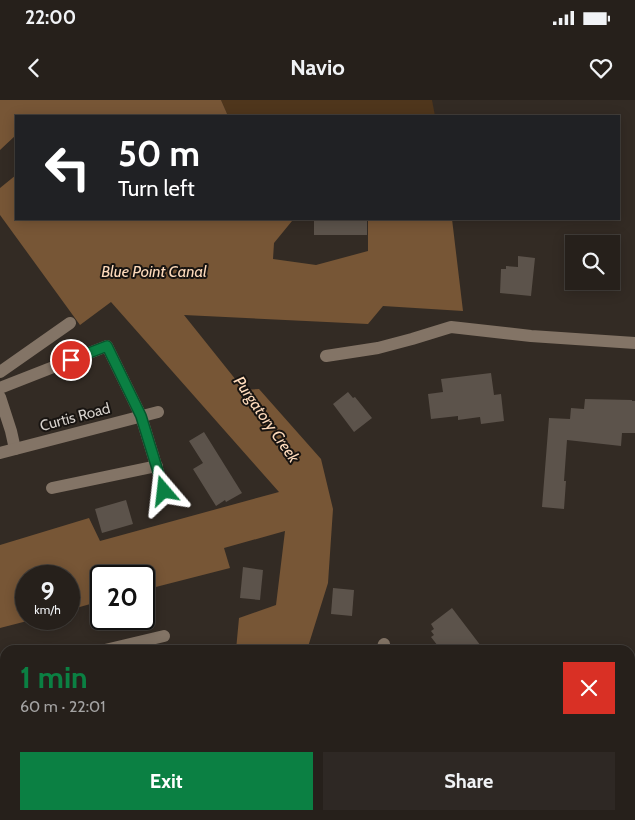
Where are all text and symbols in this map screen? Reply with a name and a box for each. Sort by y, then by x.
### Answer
text: 22:00 [25,6,76,29]
icon: back [20,54,48,82]
text: Navio [290,54,345,81]
icon: heart [587,54,615,82]
text: 50 m [118,132,200,175]
icon: left [35,135,100,200]
text: Turn left [118,175,195,202]
map controls [565,235,620,290]
button: search [565,235,620,290]
water label: Blue Point Canal [101,262,207,281]
pin [50,339,92,381]
icon: arrive [57,346,85,374]
water label: Purgatory Creek [230,372,304,467]
street label: Curtis Road [38,399,112,435]
position arrow [137,464,189,516]
speed limit sign: 20 [90,565,155,630]
text: 9 [40,576,55,606]
text: km/h [34,602,61,617]
text: 1 min [20,659,88,696]
button: close [563,662,615,714]
text: 60 m · 22:01 [20,697,105,716]
button: Exit [20,752,313,810]
button: Share [323,752,615,810]

